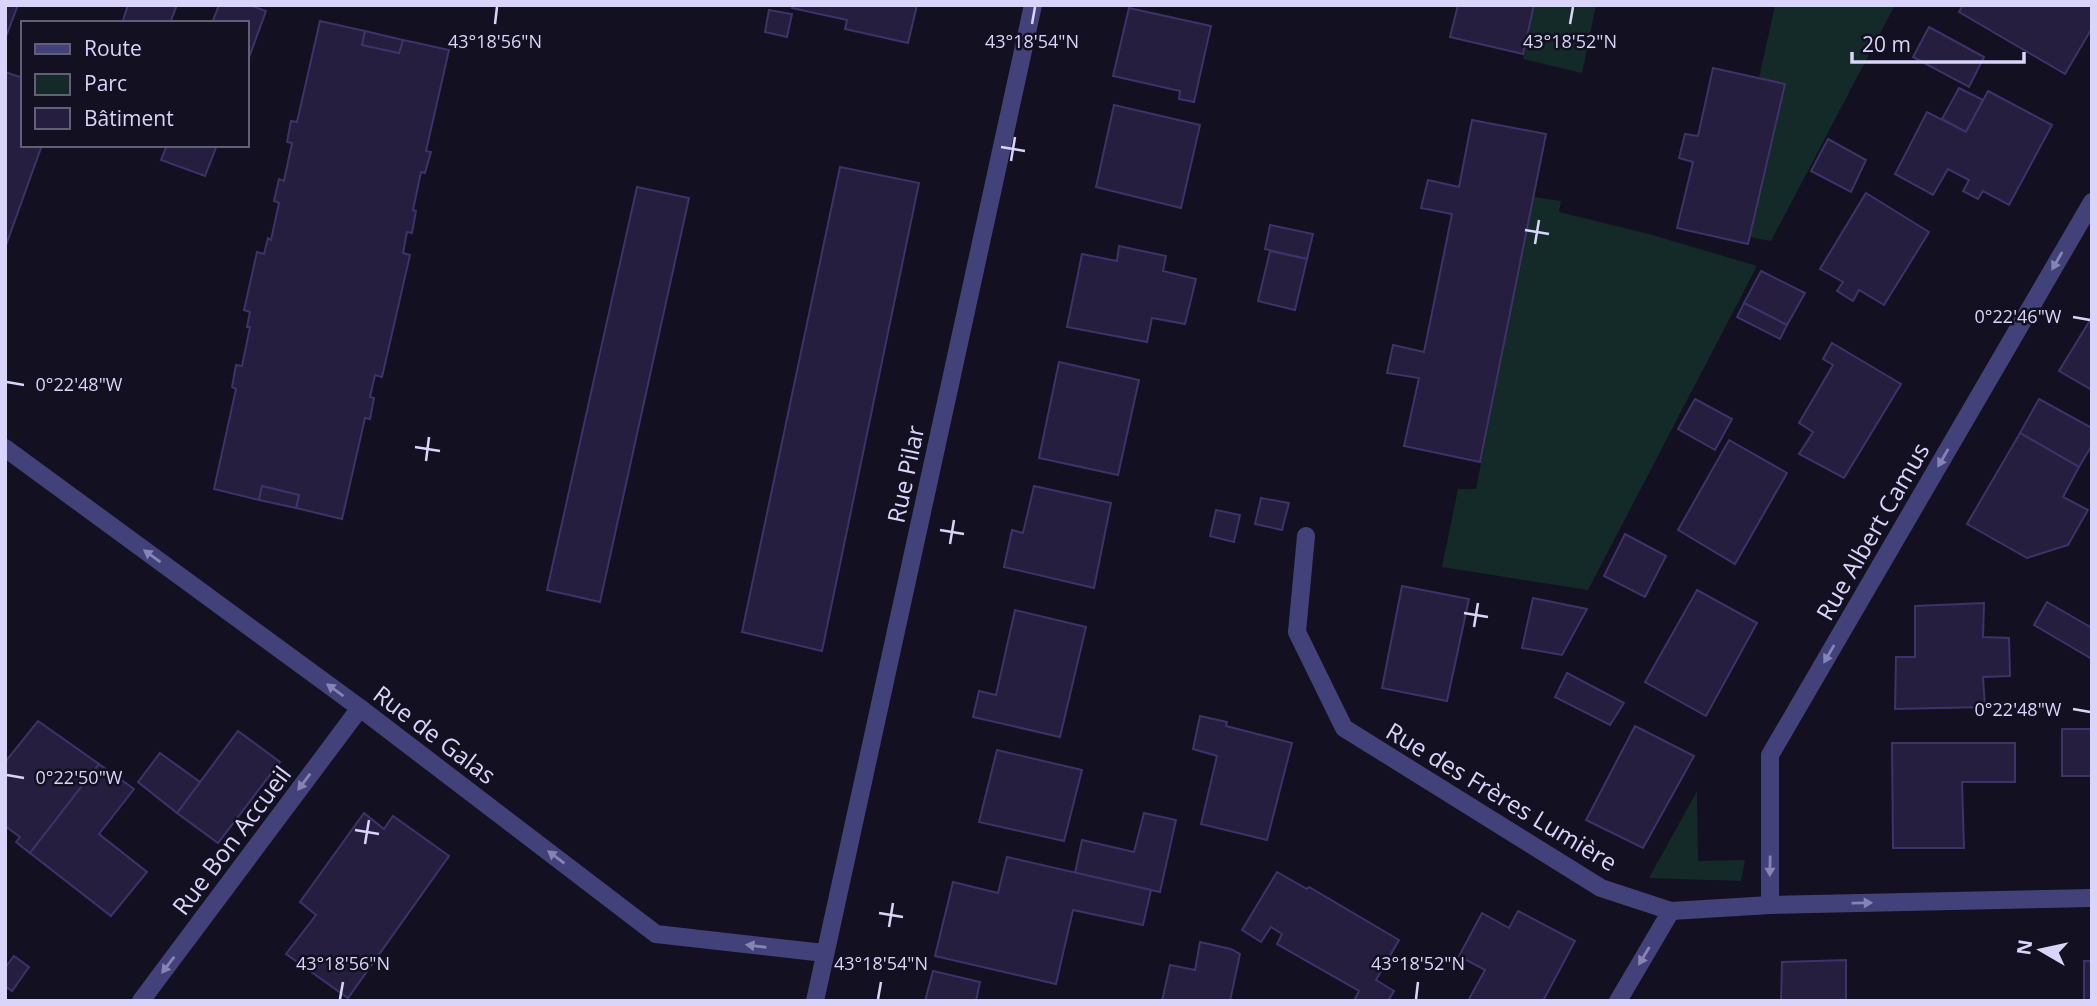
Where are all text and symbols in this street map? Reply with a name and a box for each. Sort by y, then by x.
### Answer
legend [21,21,248,147]
scale bar [1852,21,2024,65]
text: 43°18'56"N [448,29,542,53]
text: 43°18'54"N [985,29,1079,53]
text: 43°18'52"N [1523,29,1617,53]
text: 20 m [1862,30,1911,58]
text: Route [84,34,142,62]
text: Parc [84,69,127,97]
text: Bâtiment [84,104,174,132]
one-way arrow [2051,251,2064,270]
text: 0°22'46"W [1975,304,2062,328]
text: 0°22'48"W [36,372,123,396]
street label: Rue Pilar [879,422,931,526]
street label: Rue Albert Camus [1808,436,1936,626]
one-way arrow [1937,448,1949,467]
one-way arrow [143,549,161,563]
one-way arrow [1823,645,1835,664]
street label: Rue de Galas [367,677,503,791]
one-way arrow [326,683,344,697]
text: 0°22'48"W [1975,697,2062,721]
street label: Rue des Frères Lumière [1380,714,1624,878]
street label: Rue Bon Accueil [164,759,298,921]
text: 0°22'50"W [36,765,123,789]
one-way arrow [297,773,311,791]
one-way arrow [546,850,565,864]
one-way arrow [1764,855,1776,877]
one-way arrow [1852,898,1874,909]
north arrow [2006,915,2076,985]
text: N [2010,938,2038,957]
one-way arrow [745,940,767,951]
one-way arrow [1638,947,1651,966]
text: 43°18'56"N [296,951,390,975]
text: 43°18'54"N [834,951,928,975]
text: 43°18'52"N [1371,951,1465,975]
one-way arrow [161,955,176,973]

